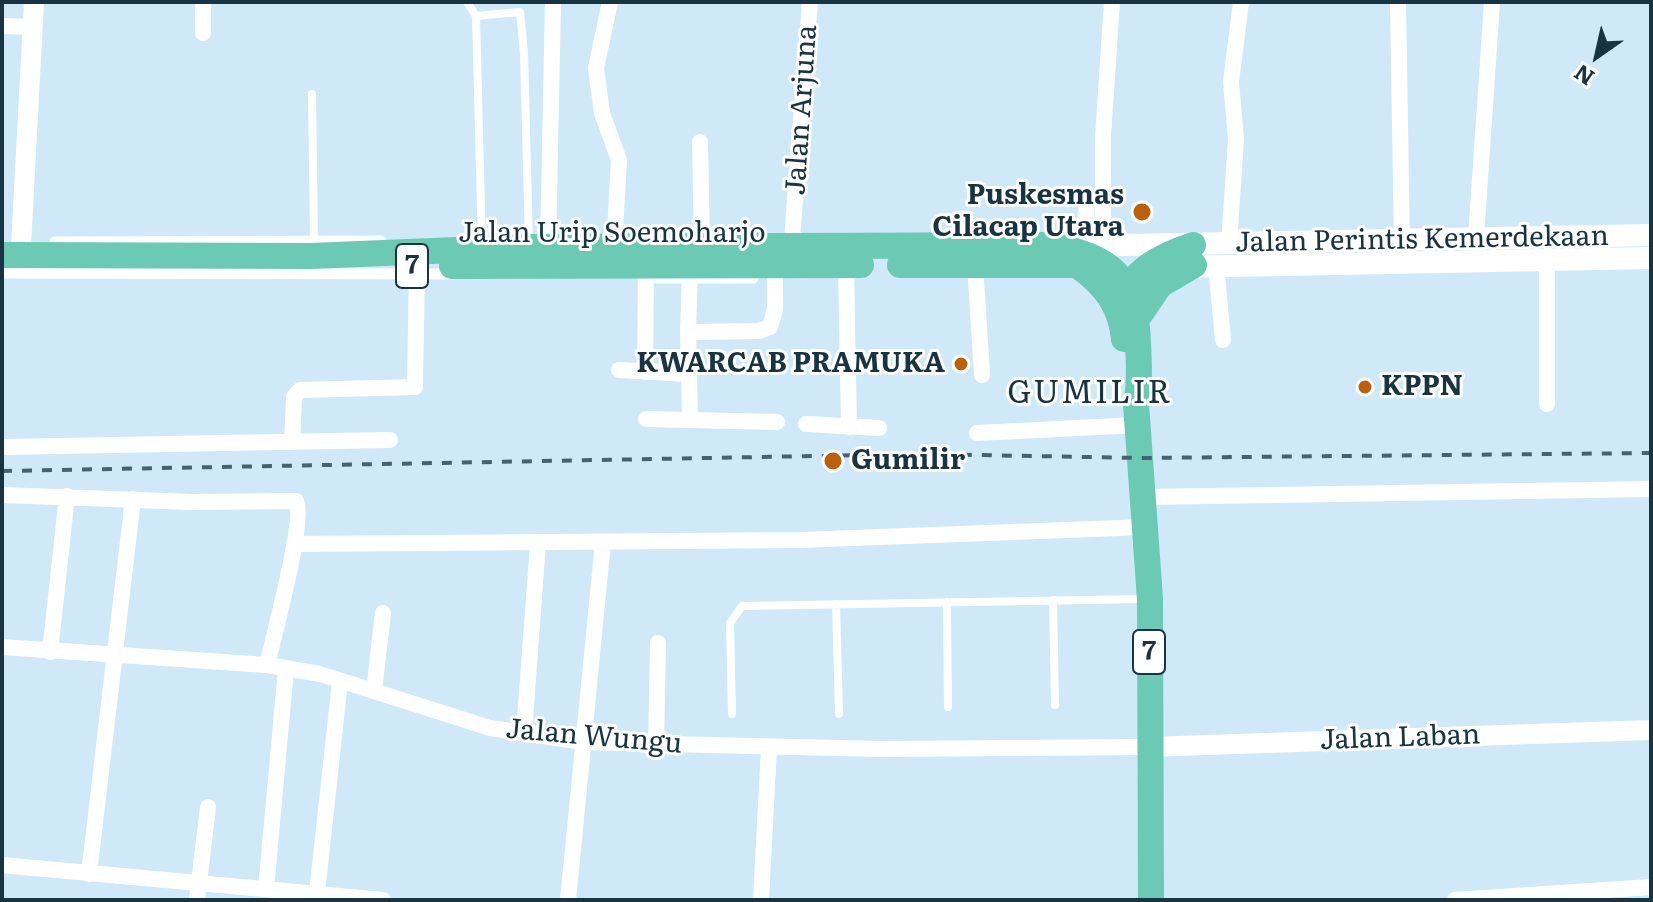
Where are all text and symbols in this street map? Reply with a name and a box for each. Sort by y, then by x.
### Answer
north arrow [1557,16,1637,96]
street label: Jalan Arjuna [779,24,825,196]
text: N [1566,57,1600,95]
place label: Puskesmas Cilacap Utara [932,179,1124,245]
marker: Puskesmas Cilacap Utara [1131,201,1153,223]
street label: Jalan Urip Soemoharjo [458,217,766,251]
street label: Jalan Perintis Kemerdekaan [1235,220,1609,260]
road number: 7 [396,244,428,288]
place label: KWARCAB PRAMUKA [636,347,945,381]
marker: KWARCAB PRAMUKA [952,355,970,373]
place label: KPPN [1381,370,1463,404]
district label: GUMILIR [1007,375,1173,413]
marker: KPPN [1356,378,1374,396]
place label: Gumilir [851,444,965,478]
marker: Gumilir [822,450,844,472]
road number: 7 [1133,630,1165,674]
street label: Jalan Wungu [504,713,684,761]
street label: Jalan Laban [1319,718,1481,758]

